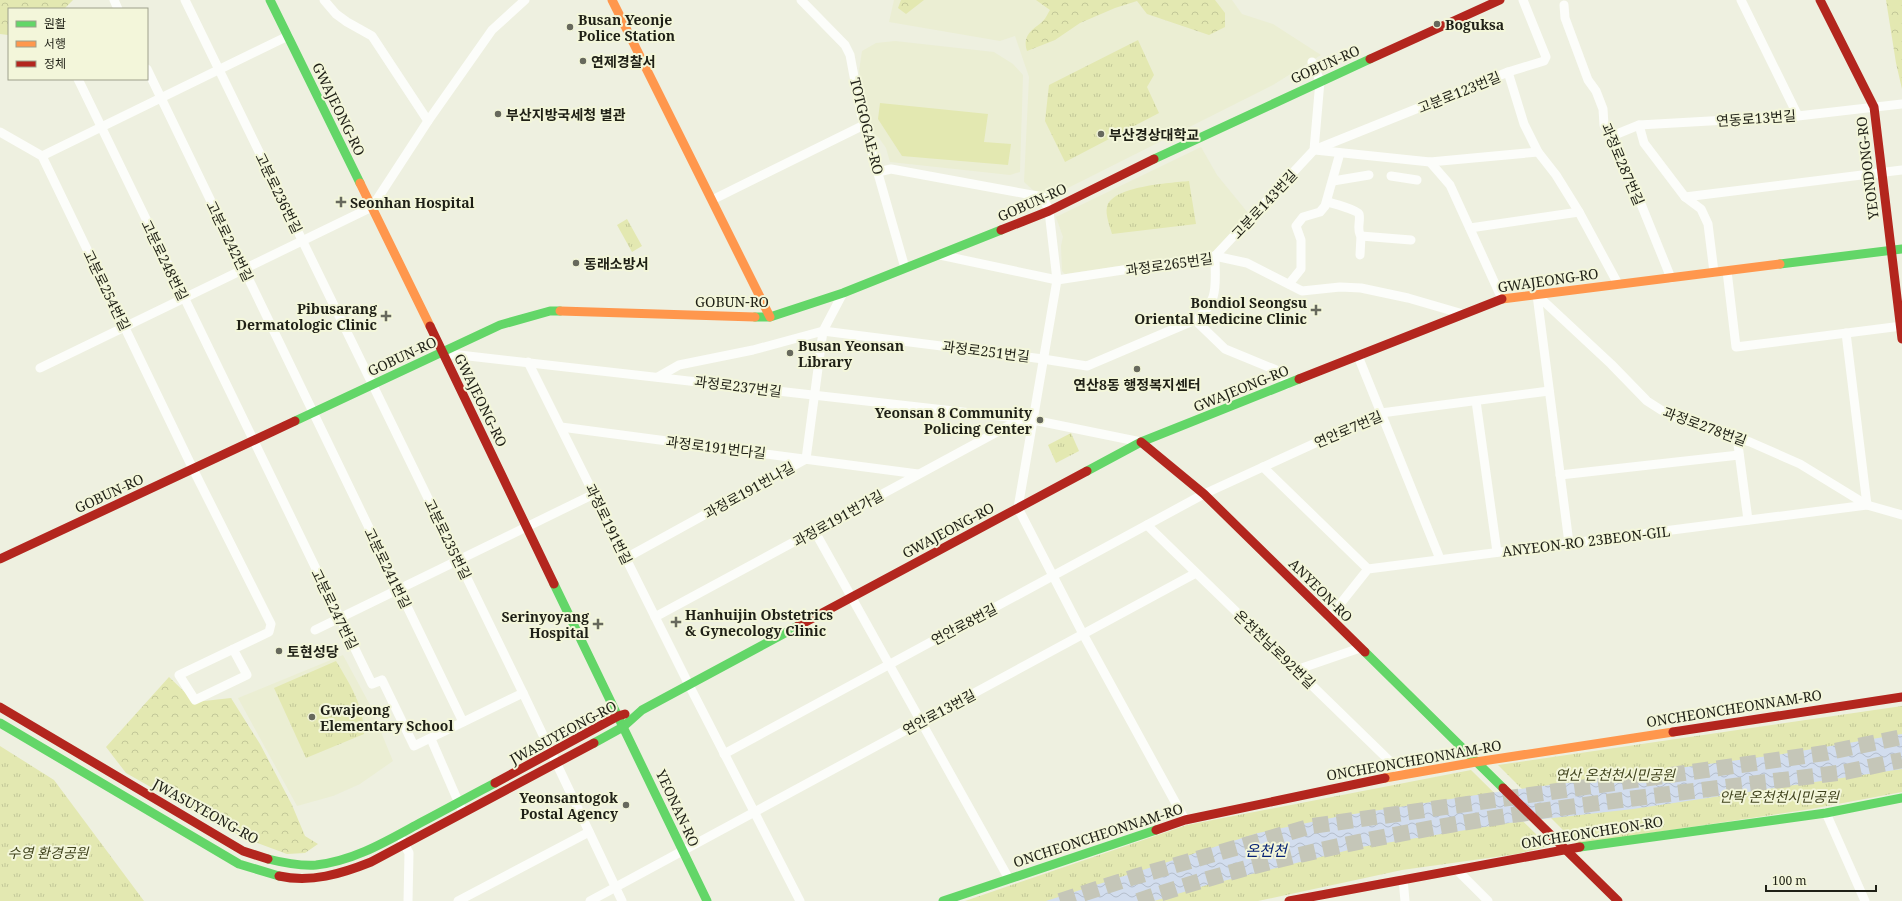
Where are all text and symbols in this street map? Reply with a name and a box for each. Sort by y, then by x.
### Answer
legend [8,8,148,80]
place label: Busan Yeonje Police Station [578,10,675,45]
text: 원활 [44,15,66,32]
place label: Boguksa [1445,15,1504,34]
marker: Boguksa [1432,19,1442,29]
marker: Busan Yeonje Police Station [565,22,575,32]
text: 서행 [44,35,66,52]
street label: GOBUN-RO [1287,40,1363,88]
place label: 연제경찰서 [591,52,655,71]
text: 정체 [44,55,66,72]
marker: 연제경찰서 [578,56,588,66]
street label: GWAJEONG-RO [308,59,370,159]
street label: 고분로123번길 [1415,67,1503,117]
street label: TOTGOGAE-RO [846,76,888,176]
place label: 부산지방국세청 별관 [506,105,626,124]
street label: 연동로13번길 [1715,106,1797,130]
marker: 부산지방국세청 별관 [493,109,503,119]
street label: YEONDONG-RO [1851,116,1883,221]
street label: 과정로287번길 [1597,120,1649,208]
place label: 부산경상대학교 [1109,125,1199,144]
marker: 부산경상대학교 [1096,129,1106,139]
street label: 고분로236번길 [251,149,307,237]
street label: 고분로143번길 [1227,165,1301,243]
street label: GOBUN-RO [994,178,1070,226]
place label: Seonhan Hospital [350,193,475,212]
marker: Seonhan Hospital [335,196,347,208]
street label: 고분로242번길 [202,197,258,285]
street label: 고분로248번길 [137,216,193,304]
street label: 고분로254번길 [79,246,135,334]
street label: 과정로265번길 [1124,248,1214,280]
place label: 동래소방서 [584,254,648,273]
marker: 동래소방서 [571,258,581,268]
street label: GWAJEONG-RO [1496,264,1600,296]
street label: GOBUN-RO [695,292,769,311]
place label: Bondiol Seongsu Oriental Medicine Clinic [1134,293,1307,328]
place label: Pibusarang Dermatologic Clinic [236,299,377,334]
marker: Bondiol Seongsu Oriental Medicine Clinic [1310,304,1322,316]
marker: Pibusarang Dermatologic Clinic [380,310,392,322]
street label: GOBUN-RO [364,332,440,380]
place label: Busan Yeonsan Library [798,336,904,371]
street label: 과정로251번길 [941,336,1031,366]
marker: Busan Yeonsan Library [785,348,795,358]
street label: GWAJEONG-RO [450,350,512,450]
street label: GWAJEONG-RO [1190,360,1292,416]
marker: 연산8동 행정복지센터 [1132,364,1142,374]
street label: 과정로237번길 [693,371,783,401]
place label: 연산8동 행정복지센터 [1073,375,1201,394]
street label: 과정로278번길 [1660,402,1750,450]
place label: Yeonsan 8 Community Policing Center [875,403,1033,438]
street label: 연안로7번길 [1311,406,1385,452]
marker: Yeonsan 8 Community Policing Center [1035,415,1045,425]
street label: 과정로191번다길 [665,431,767,463]
street label: 과정로191번나길 [700,457,798,523]
street label: GOBUN-RO [71,469,147,517]
street label: 과정로191번길 [581,480,637,568]
street label: 과정로191번가길 [789,485,887,551]
street label: 고분로235번길 [420,495,476,583]
street label: GWAJEONG-RO [899,498,997,562]
street label: ANYEON-RO 23BEON-GIL [1501,521,1671,561]
street label: 고분로241번길 [360,524,416,612]
street label: ANYEON-RO [1285,554,1357,626]
street label: 고분로247번길 [307,565,363,653]
street label: 연안로8번길 [928,599,1000,649]
place label: Hanhuijin Obstetrics & Gynecology Clinic [685,605,833,640]
street label: 온천천남로92번길 [1230,605,1320,693]
place label: Serinyoyang Hospital [501,607,589,642]
marker: Hanhuijin Obstetrics & Gynecology Clinic [670,616,682,628]
marker: Serinyoyang Hospital [592,618,604,630]
place label: 토현성당 [287,642,339,661]
marker: 토현성당 [274,646,284,656]
street label: 연안로13번길 [899,685,979,739]
street label: ONCHEONCHEONNAM-RO [1645,685,1823,731]
street label: JWASUYEONG-RO [505,696,620,769]
place label: Gwajeong Elementary School [320,700,453,735]
marker: Gwajeong Elementary School [307,712,317,722]
street label: ONCHEONCHEONNAM-RO [1325,735,1503,785]
park label: 연산 온천천시민공원 [1555,765,1676,784]
street label: YEONAN-RO [651,766,704,850]
street label: JWASUYEONG-RO [149,774,262,848]
park label: 안락 온천천시민공원 [1719,787,1840,806]
place label: Yeonsantogok Postal Agency [519,788,619,823]
street label: ONCHEONCHEONNAM-RO [1011,799,1185,871]
marker: Yeonsantogok Postal Agency [621,800,631,810]
street label: ONCHEONCHEON-RO [1520,811,1664,853]
water label: 온천천 [1245,840,1289,860]
park label: 수영 환경공원 [8,843,90,862]
scale bar [1766,867,1876,893]
text: 100 m [1772,872,1807,889]

